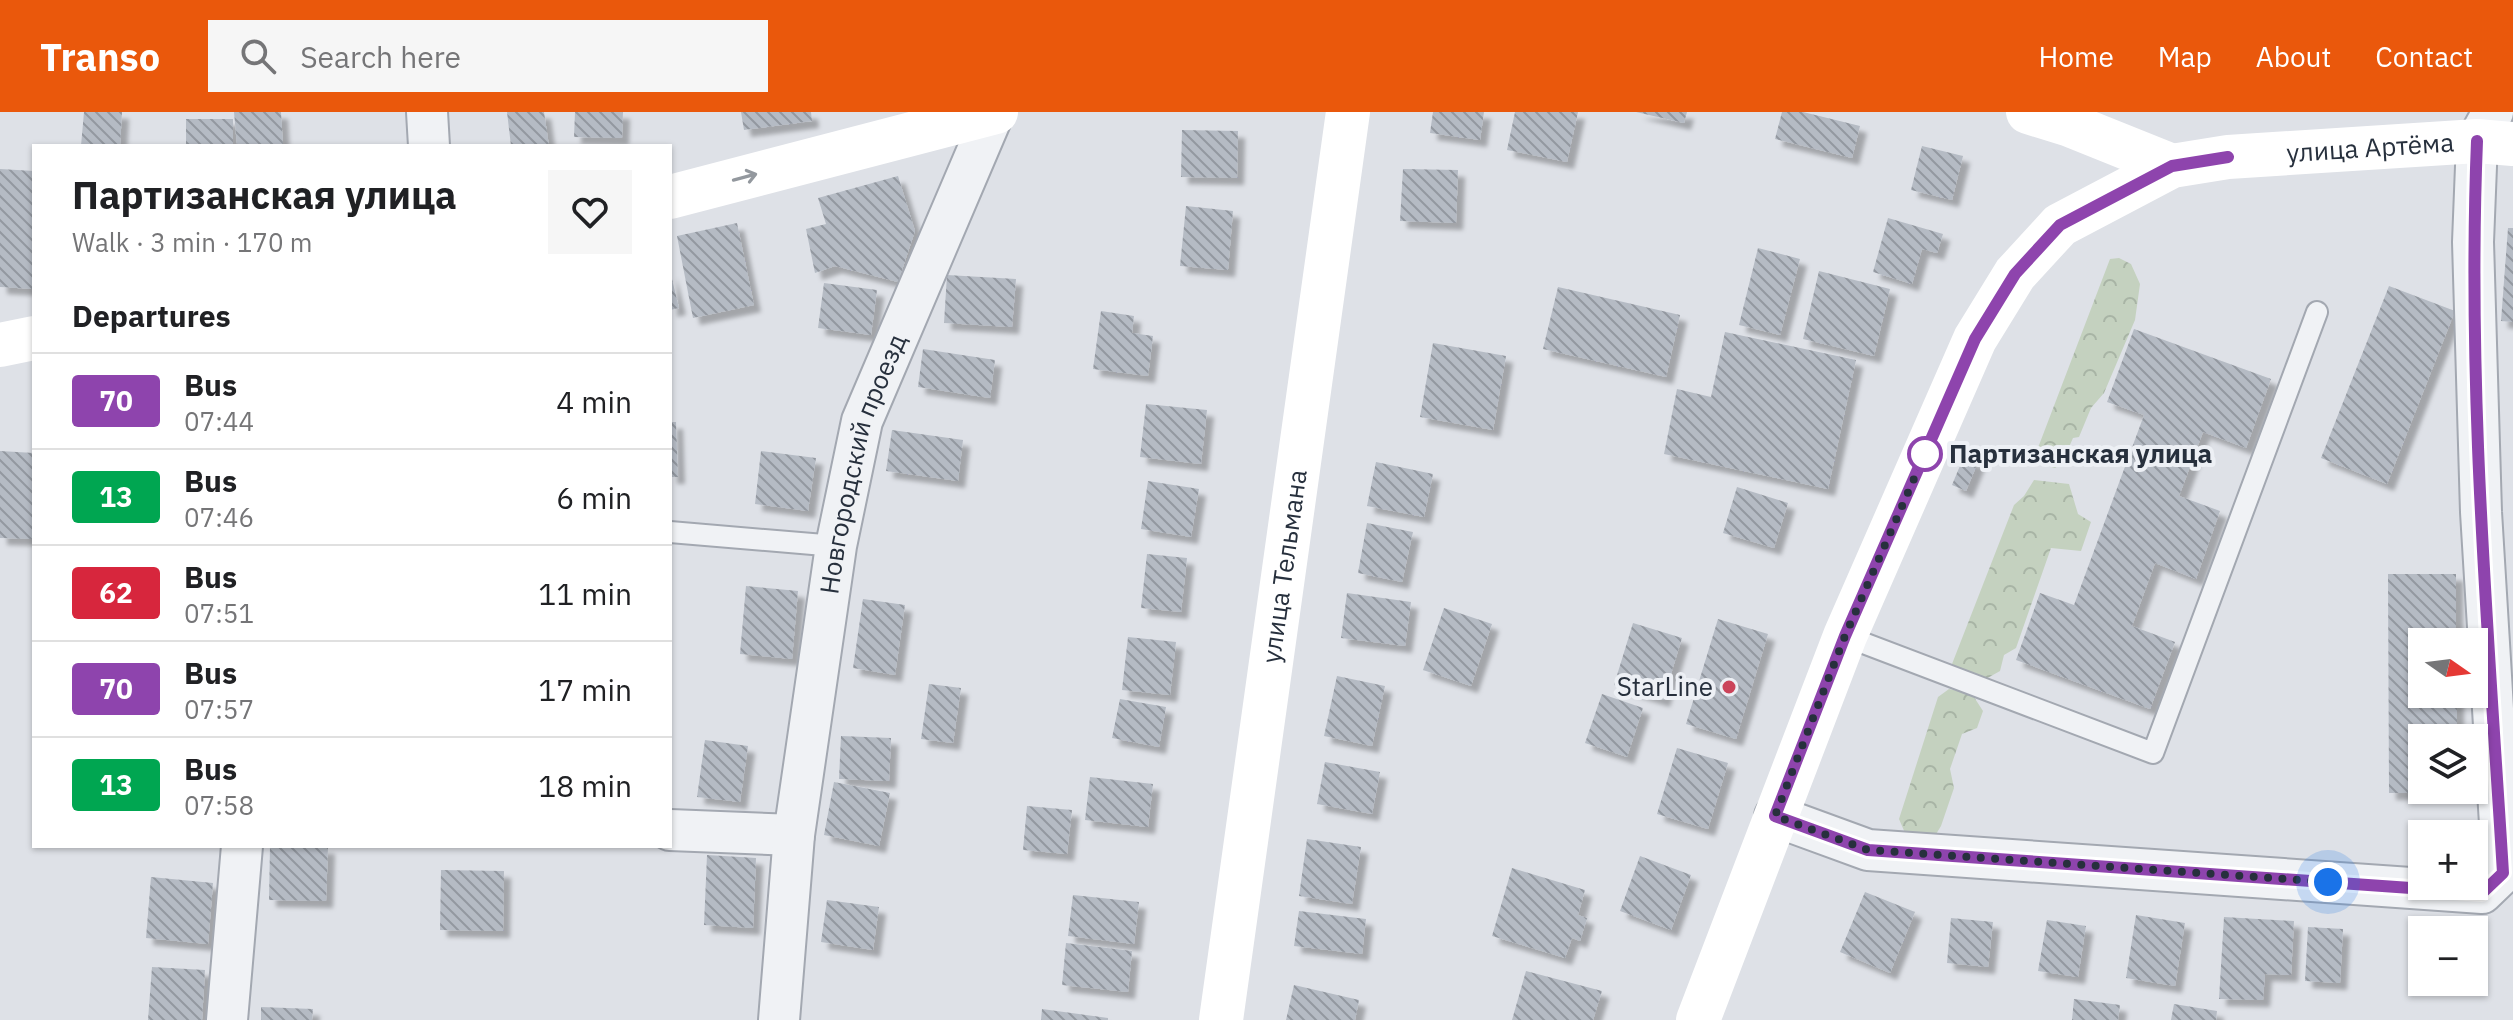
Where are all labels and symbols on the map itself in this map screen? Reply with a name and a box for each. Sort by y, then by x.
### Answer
street label: улица Артёма [2285,125,2455,169]
one-way arrow [732,169,758,184]
street label: Новгородский проезд [811,328,913,596]
place label: Партизанская улица [1949,436,2212,470]
marker: Партизанская улица [1908,437,1942,471]
street label: улица Тельмана [1253,467,1314,665]
north arrow [2408,628,2488,708]
place label: StarLine [1617,669,1713,703]
marker: StarLine [1720,678,1738,696]
your location [2308,862,2348,902]

